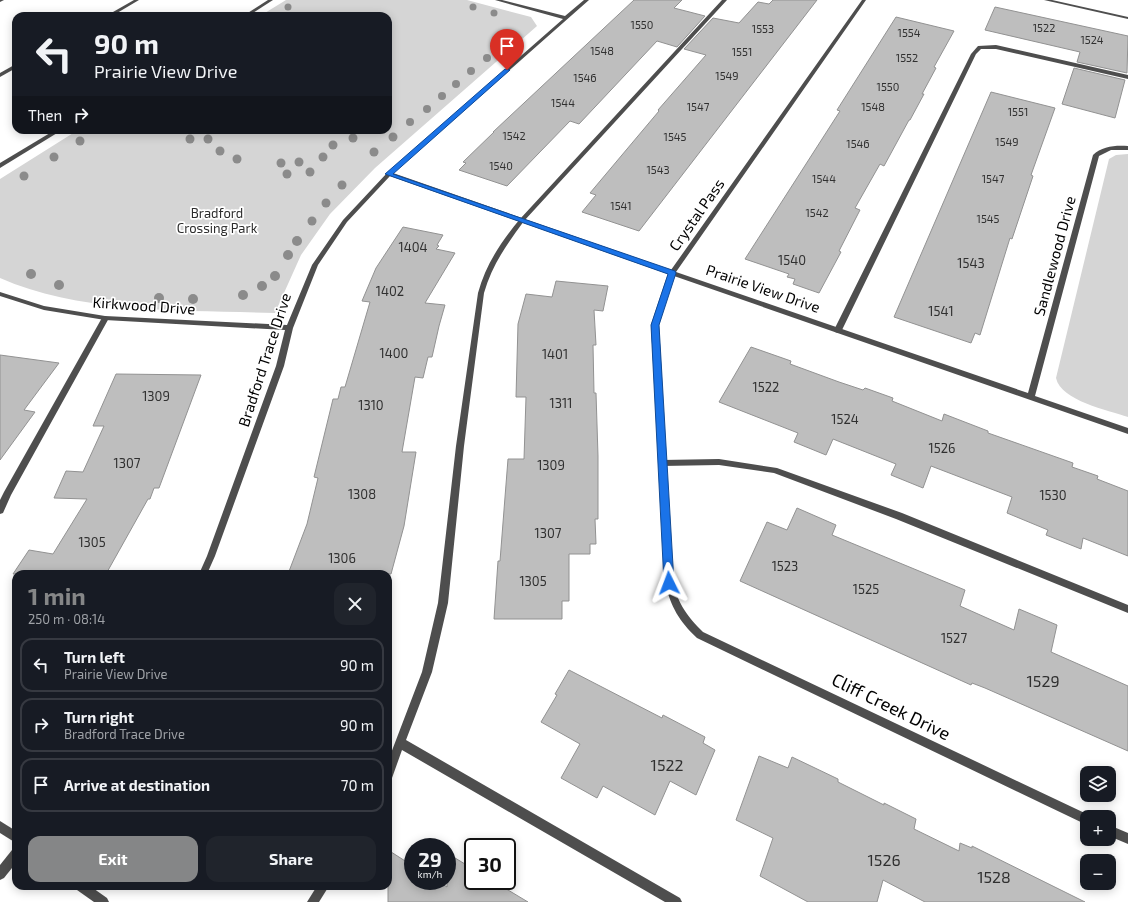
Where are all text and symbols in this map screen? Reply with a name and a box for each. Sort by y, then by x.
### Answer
house number: 1550 [631,18,653,31]
house number: 1522 [1033,21,1055,34]
house number: 1553 [752,22,774,35]
text: 90 m [94,26,159,60]
house number: 1554 [898,26,921,39]
icon: left [28,28,80,80]
pin [490,29,524,70]
house number: 1524 [1080,33,1104,46]
icon: arrive [496,35,518,57]
house number: 1548 [590,44,614,57]
house number: 1551 [732,45,752,58]
house number: 1552 [896,51,918,64]
text: Prairie View Drive [94,60,237,82]
house number: 1549 [715,69,739,82]
house number: 1546 [573,71,597,84]
house number: 1550 [877,80,899,93]
house number: 1544 [551,96,575,109]
house number: 1547 [687,100,710,113]
house number: 1548 [861,100,885,113]
icon: right [70,104,92,126]
house number: 1551 [1008,105,1028,118]
text: Then [28,106,62,124]
house number: 1542 [502,129,526,142]
house number: 1545 [664,130,687,143]
house number: 1549 [995,135,1019,148]
house number: 1546 [846,137,870,150]
house number: 1540 [489,159,513,172]
house number: 1543 [646,163,670,176]
house number: 1544 [812,172,836,185]
house number: 1547 [982,172,1005,185]
street label: Crystal Pass [665,175,728,254]
street label: Sandlewood Drive [1029,194,1079,318]
house number: 1541 [610,199,632,212]
park label: Bradford Crossing Park [177,205,258,236]
house number: 1542 [805,206,829,219]
house number: 1545 [977,212,1000,225]
house number: 1404 [398,239,428,255]
house number: 1540 [778,252,806,268]
house number: 1543 [957,255,985,271]
street label: Prairie View Drive [704,260,823,316]
house number: 1402 [376,283,404,299]
street label: Bradford Trace Drive [234,291,294,429]
street label: Kirkwood Drive [92,292,196,318]
house number: 1541 [928,303,954,319]
house number: 1400 [380,345,408,361]
house number: 1401 [542,346,568,362]
house number: 1522 [753,379,779,395]
house number: 1309 [142,388,170,404]
house number: 1311 [550,395,572,411]
house number: 1310 [358,397,384,413]
house number: 1524 [831,411,859,427]
house number: 1526 [929,440,955,456]
house number: 1307 [114,455,141,471]
house number: 1309 [537,457,565,473]
house number: 1308 [348,486,376,502]
house number: 1530 [1039,487,1067,503]
house number: 1307 [535,525,562,541]
house number: 1305 [78,534,106,550]
house number: 1306 [328,550,356,566]
house number: 1523 [772,558,798,574]
position arrow [648,562,690,604]
house number: 1305 [519,573,547,589]
text: 1 min [28,581,86,610]
house number: 1525 [853,581,879,597]
button: close [334,583,376,625]
text: 250 m · 08:14 [28,611,105,627]
house number: 1527 [941,630,967,646]
text: Turn left [64,648,125,666]
icon: left [30,654,52,676]
text: 90 m [340,656,374,674]
text: Prairie View Drive [64,666,168,682]
street label: Cliff Creek Drive [829,668,954,744]
house number: 1529 [1026,671,1060,690]
text: Turn right [64,708,134,726]
icon: right [30,714,52,736]
text: 90 m [340,716,374,734]
text: Bradford Trace Drive [64,726,185,742]
house number: 1522 [651,755,683,774]
map controls [1080,766,1116,890]
button: layers [1080,766,1116,802]
icon: arrive [30,774,52,796]
text: Arrive at destination [64,776,210,794]
text: 70 m [341,776,374,794]
button: + [1080,810,1116,846]
button: Exit [28,836,198,882]
button: Share [206,836,376,882]
speed limit sign: 30 [464,838,516,890]
text: 29 [418,847,442,871]
house number: 1526 [867,850,901,869]
button: − [1080,854,1116,890]
house number: 1528 [977,867,1011,886]
text: km/h [418,868,442,880]

